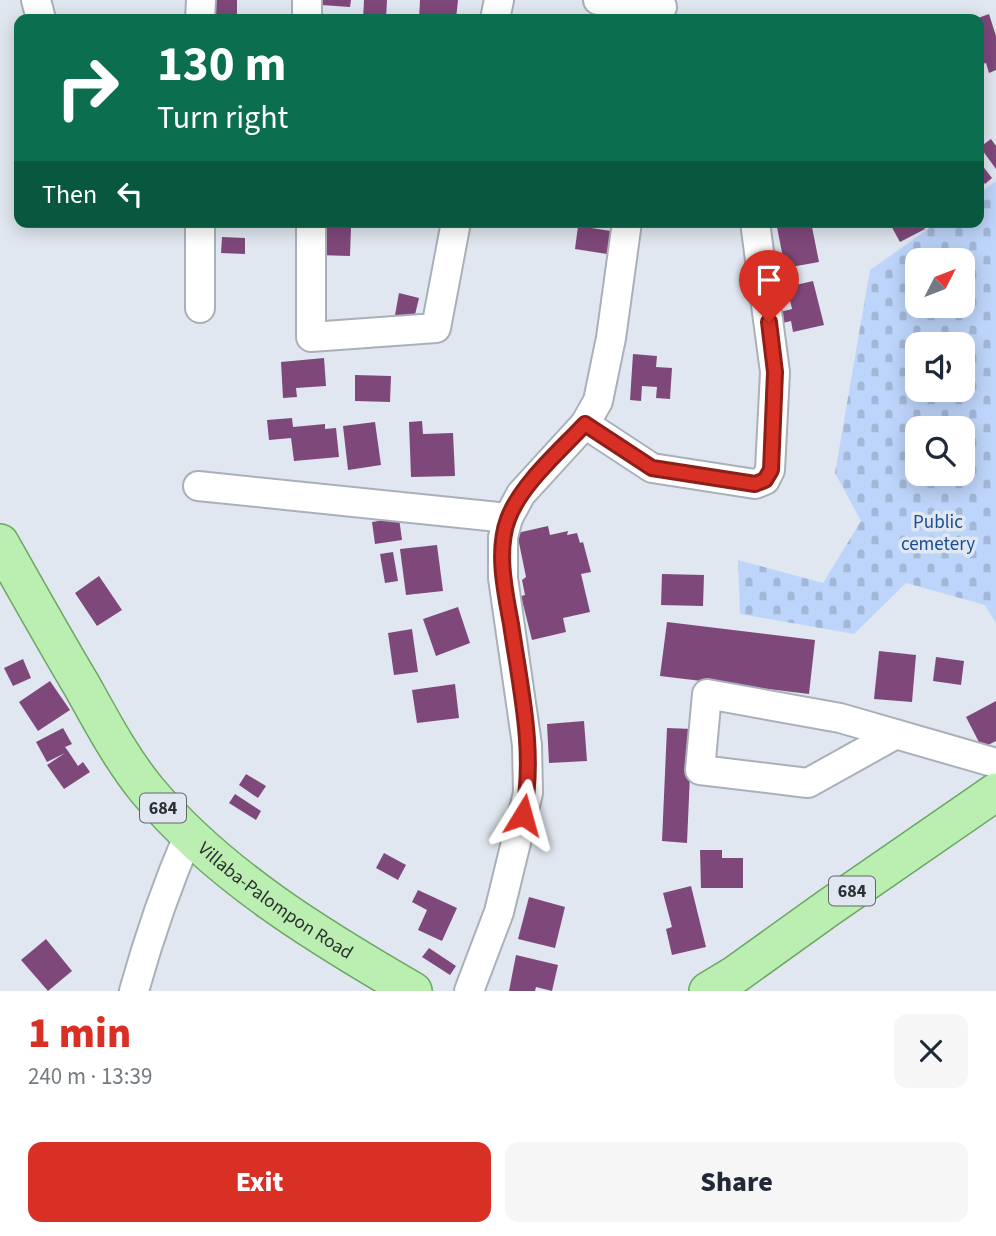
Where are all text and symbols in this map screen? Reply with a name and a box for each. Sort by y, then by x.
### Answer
text: 130 m [157,30,286,100]
icon: right [42,42,133,133]
text: Turn right [157,95,288,141]
icon: left [111,175,149,213]
text: Then [42,176,97,213]
north arrow [905,248,975,318]
map controls [905,248,975,486]
pin [739,250,799,322]
icon: arrive [750,261,788,299]
button: sound [905,332,975,402]
button: search [905,416,975,486]
park label: Public cemetery [901,509,975,558]
position arrow [486,778,560,852]
road number: 684 [140,794,186,822]
street label: Villaba-Palompon Road [192,836,358,966]
road number: 684 [829,876,875,906]
text: 1 min [28,1004,131,1064]
button: close [894,1014,968,1088]
text: 240 m · 13:39 [28,1060,152,1093]
button: Exit [28,1142,491,1222]
button: Share [505,1142,968,1222]

